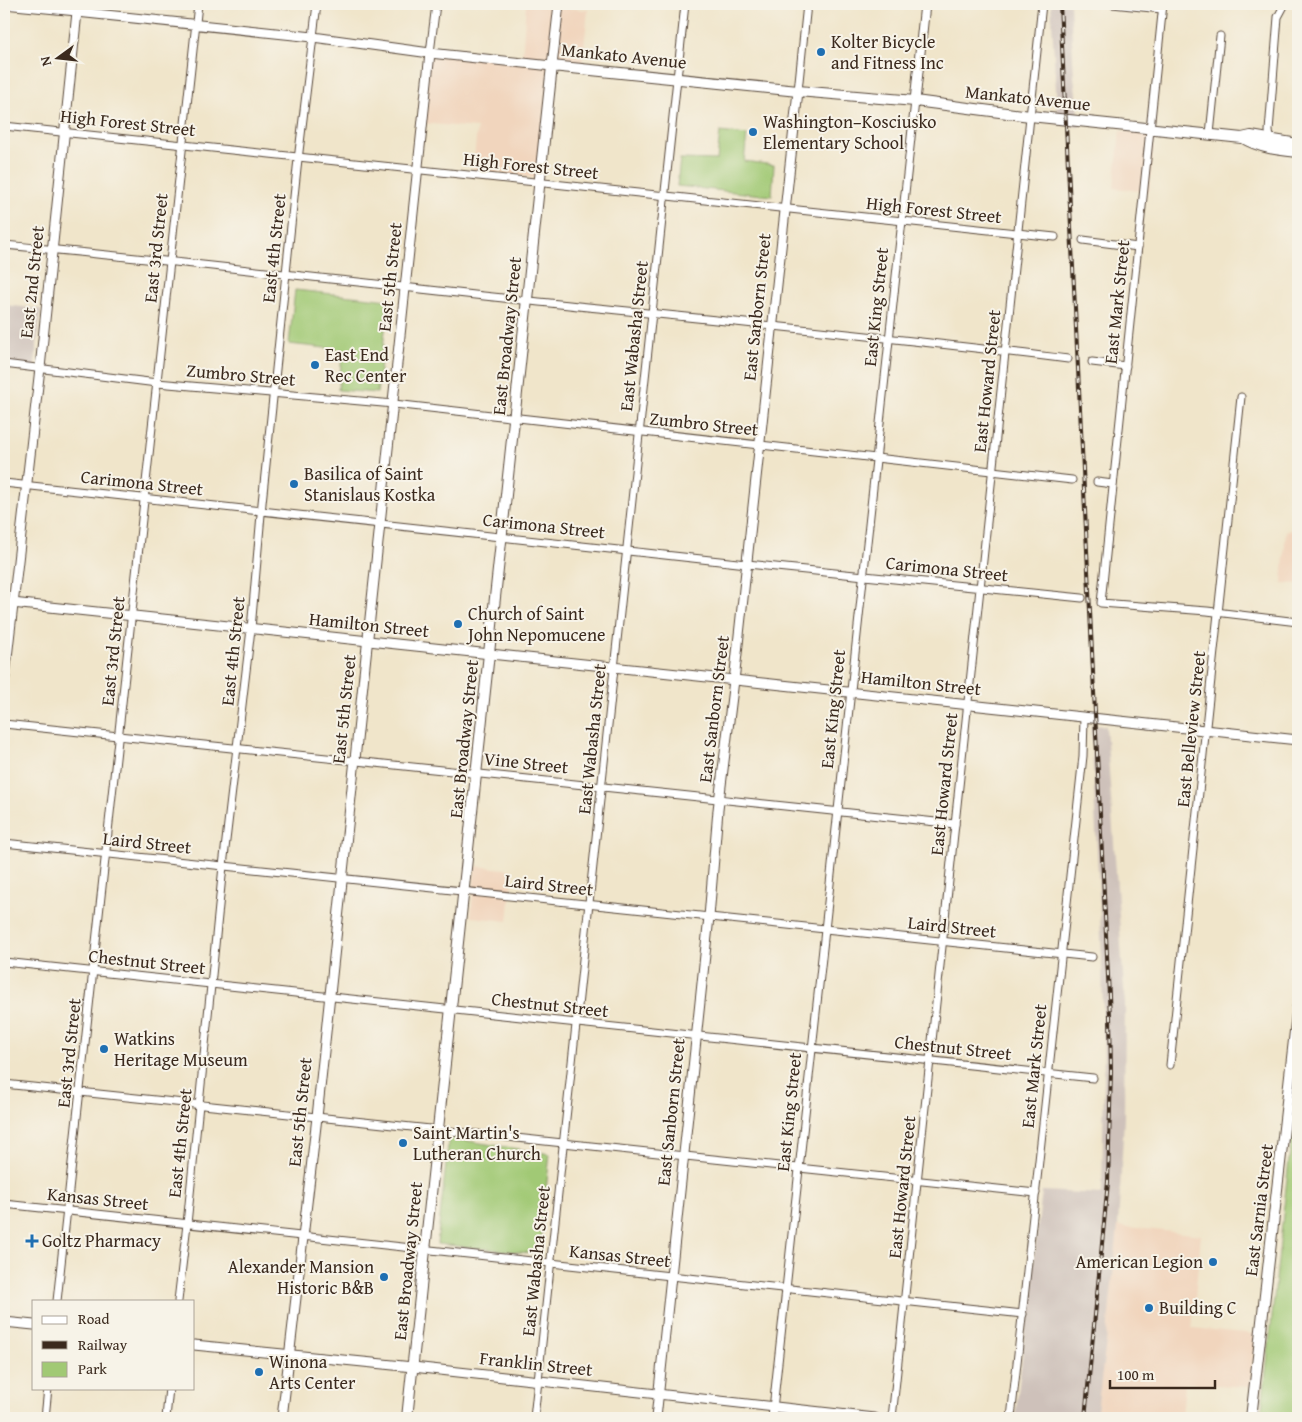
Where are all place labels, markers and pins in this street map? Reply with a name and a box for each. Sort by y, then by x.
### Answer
place label: Kolter Bicycle and Fitness Inc [831,28,944,76]
marker: Kolter Bicycle and Fitness Inc [815,46,827,58]
place label: Washington–Kosciusko Elementary School [763,108,937,156]
marker: Washington–Kosciusko Elementary School [747,126,759,138]
place label: East End Rec Center [325,341,407,389]
marker: East End Rec Center [309,359,321,371]
place label: Basilica of Saint Stanislaus Kostka [304,460,436,508]
marker: Basilica of Saint Stanislaus Kostka [288,478,300,490]
place label: Church of Saint John Nepomucene [466,600,606,648]
marker: Church of Saint John Nepomucene [452,618,464,630]
place label: Watkins Heritage Museum [114,1025,248,1073]
marker: Watkins Heritage Museum [98,1043,110,1055]
place label: Saint Martin's Lutheran Church [413,1119,541,1167]
marker: Saint Martin's Lutheran Church [397,1137,409,1149]
place label: Goltz Pharmacy [42,1227,161,1254]
marker: Goltz Pharmacy [26,1235,38,1247]
place label: American Legion [1075,1248,1203,1275]
place label: Alexander Mansion Historic B&B [228,1253,374,1301]
marker: American Legion [1207,1256,1219,1268]
marker: Alexander Mansion Historic B&B [378,1271,390,1283]
place label: Building C [1159,1294,1237,1321]
marker: Building C [1143,1302,1155,1314]
place label: Winona Arts Center [269,1348,356,1396]
marker: Winona Arts Center [253,1366,265,1378]

